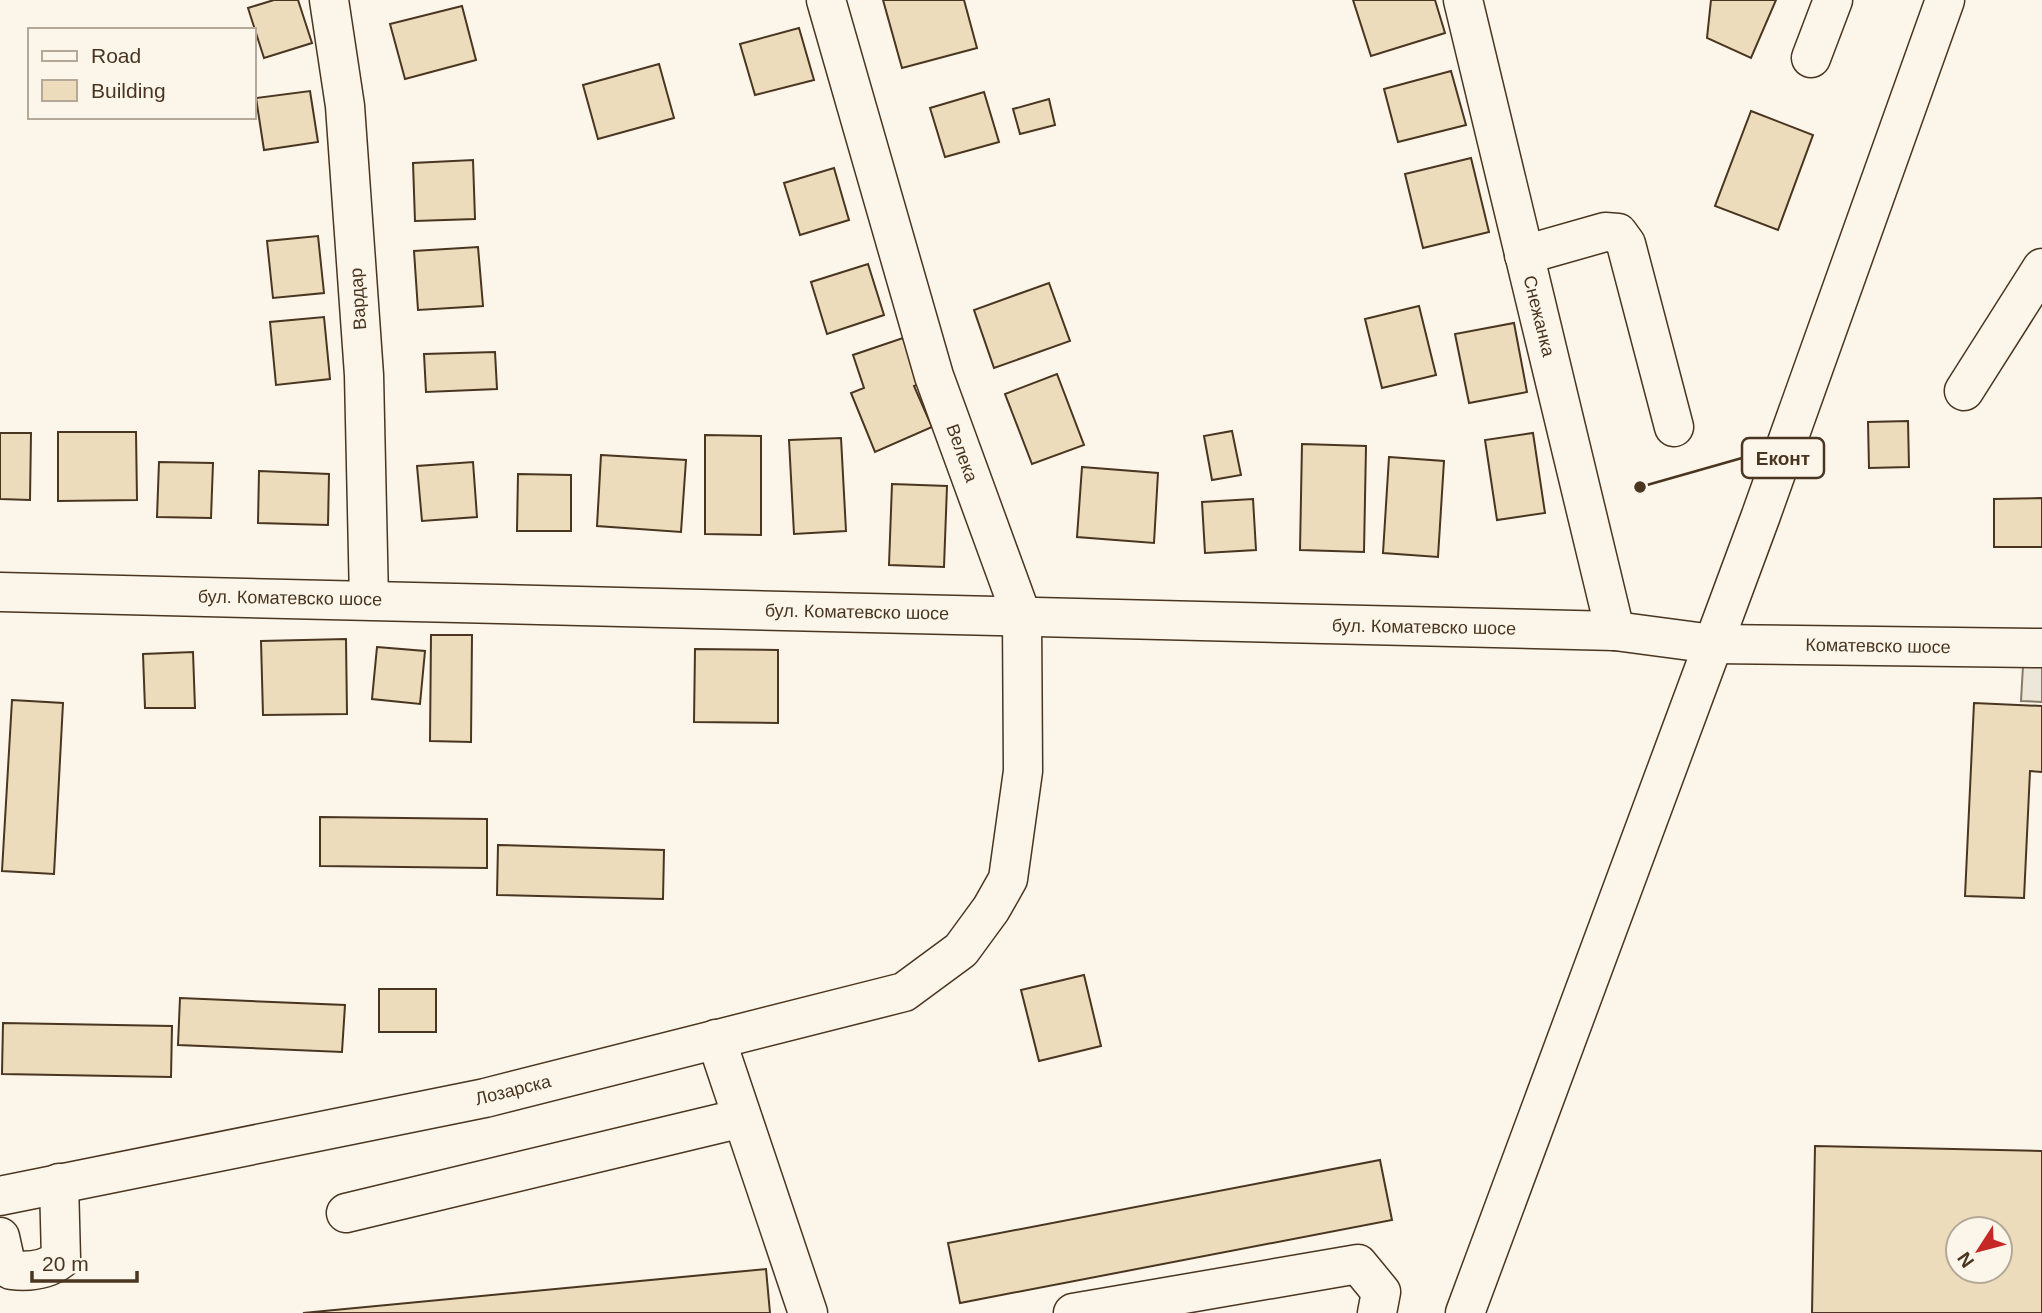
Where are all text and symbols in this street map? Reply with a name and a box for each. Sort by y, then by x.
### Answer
legend [28,28,256,119]
text: Road [91,44,141,67]
text: Building [91,79,166,102]
street label: Вардар [346,267,370,331]
street label: Снежанка [1519,273,1559,360]
street label: Велека [942,421,982,486]
callout: Еконт [1742,438,1824,478]
text: Еконт [1756,448,1810,469]
street label: бул. Коматевско шосе [198,586,382,610]
street label: бул. Коматевско шосе [765,600,949,624]
street label: бул. Коматевско шосе [1332,615,1516,639]
street label: Коматевско шосе [1805,635,1951,657]
street label: Лозарска [473,1071,554,1109]
north arrow [1944,1215,2014,1285]
scale bar [32,1240,136,1284]
text: N [1953,1248,1978,1271]
text: 20 m [42,1252,89,1275]

